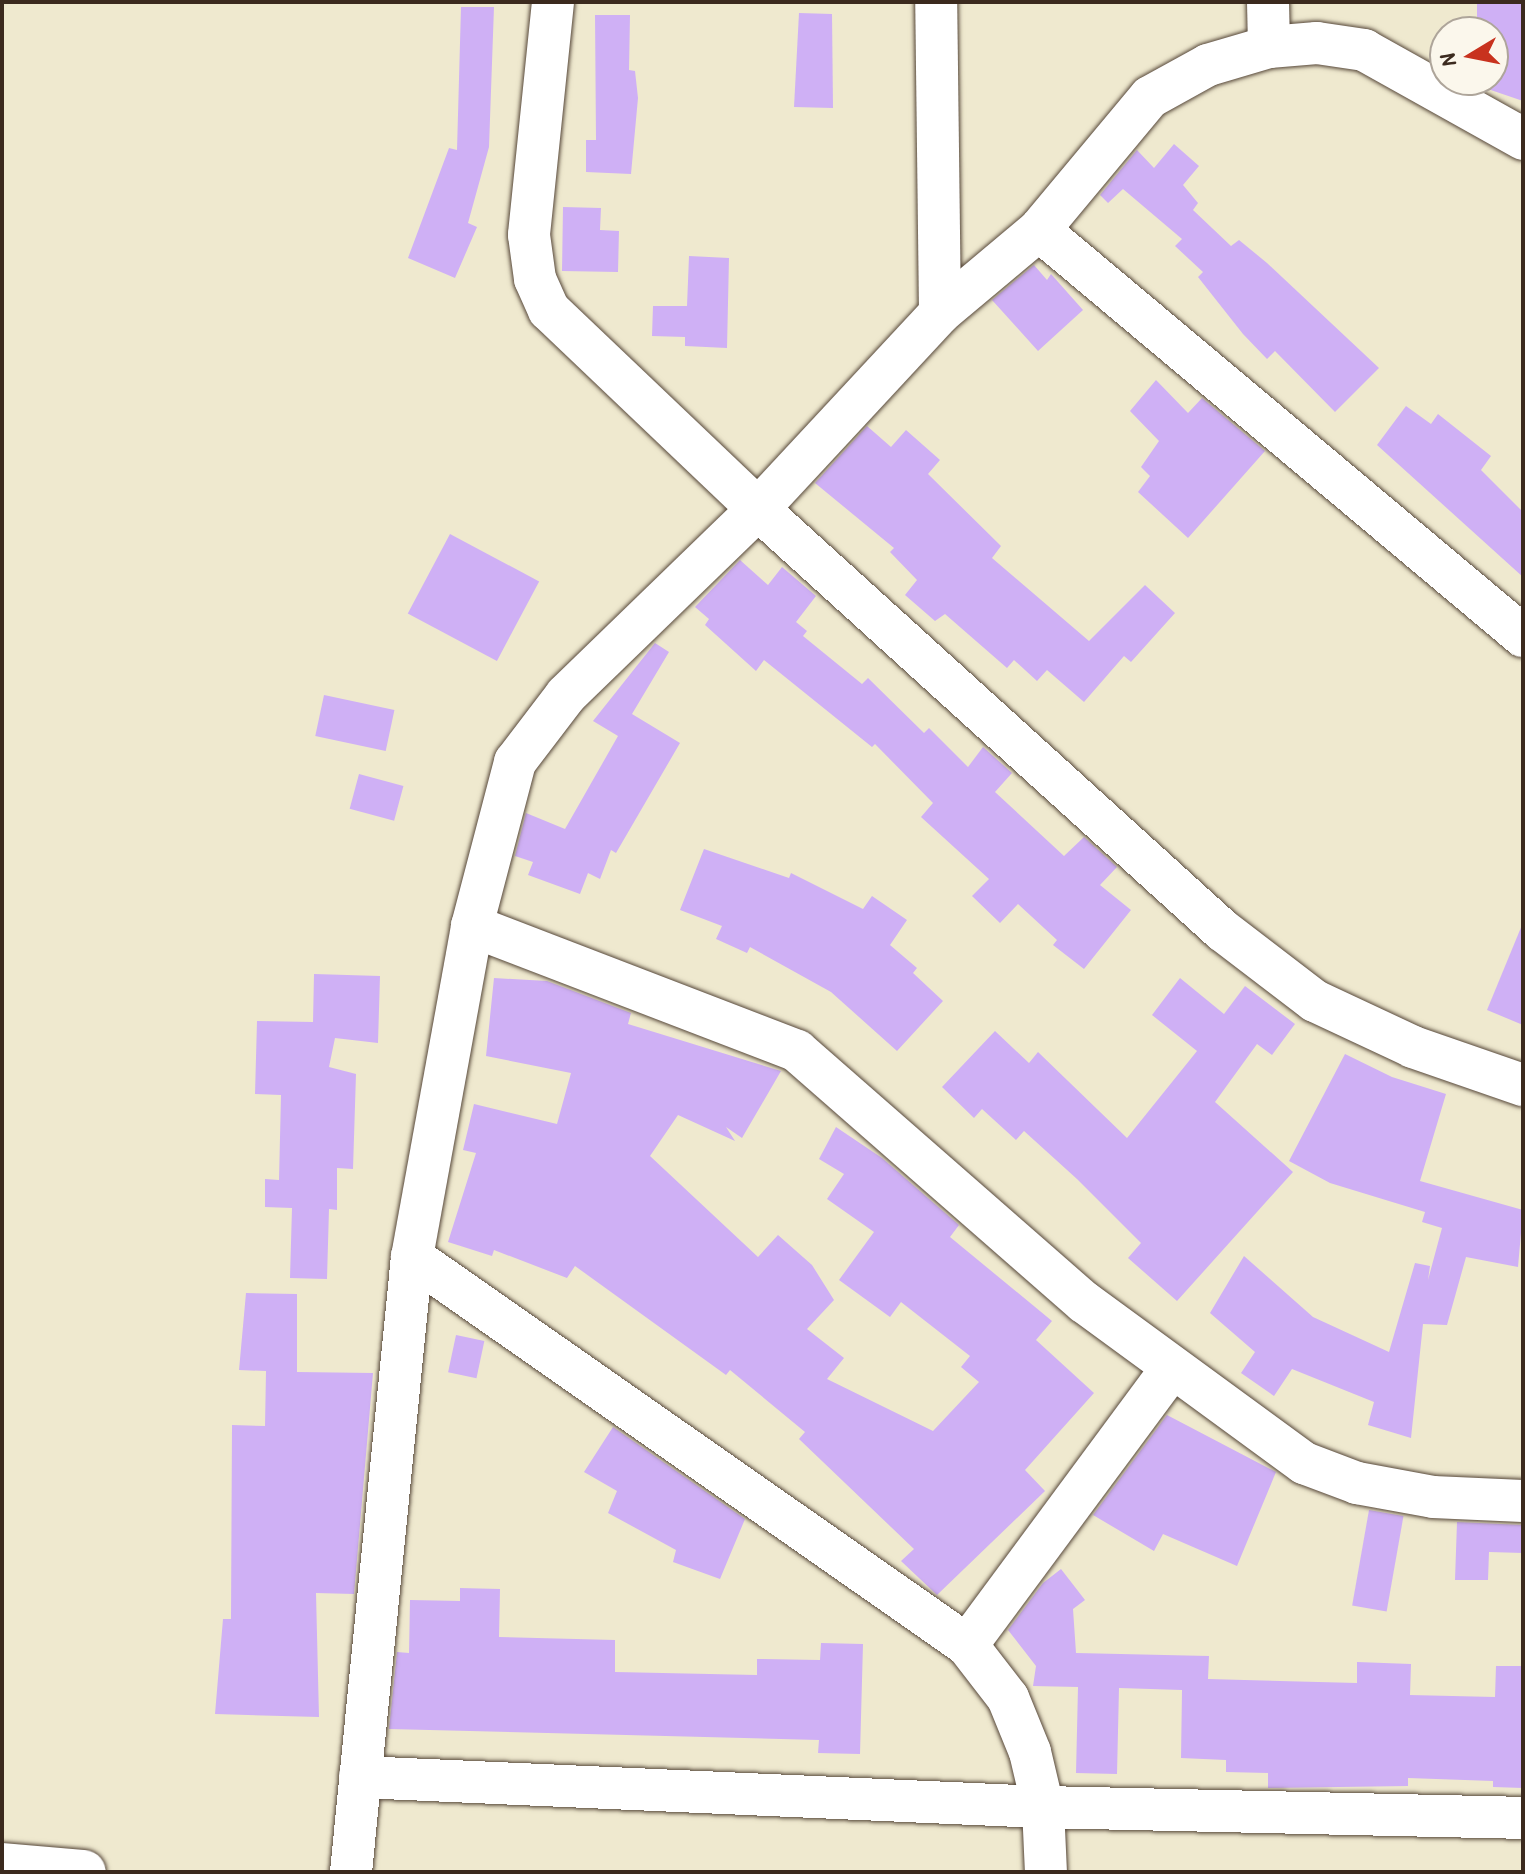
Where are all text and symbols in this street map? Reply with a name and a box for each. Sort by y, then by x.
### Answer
north arrow [1429,16,1509,96]
text: N [1432,51,1463,68]

